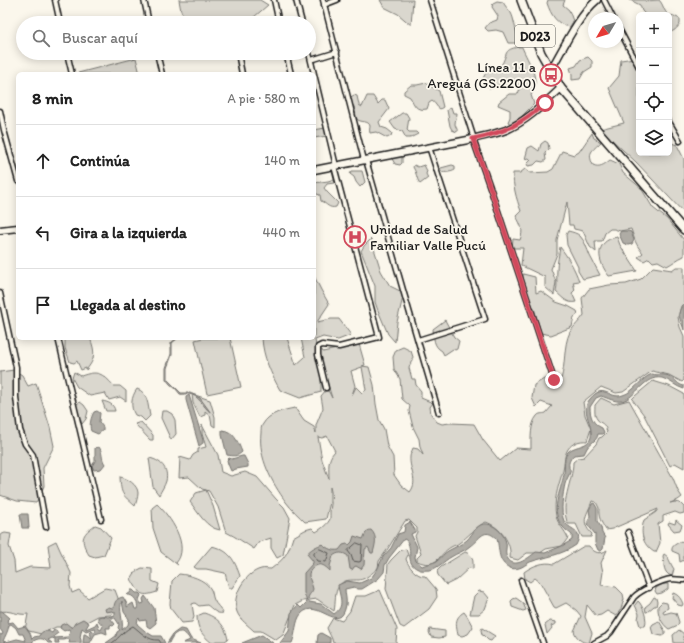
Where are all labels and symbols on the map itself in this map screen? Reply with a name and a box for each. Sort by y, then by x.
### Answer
north arrow [588,12,624,48]
road number: D023 [515,25,555,47]
place label: Línea 11 a Areguá (GS.2200) [428,59,537,92]
bus stop icon: Línea 11 a Areguá (GS.2200) [538,62,564,88]
route start [536,94,554,112]
place label: Unidad de Salud Familiar Valle Pucú [370,221,486,254]
hospital icon: Unidad de Salud Familiar Valle Pucú [342,224,368,250]
route end [545,371,563,389]

